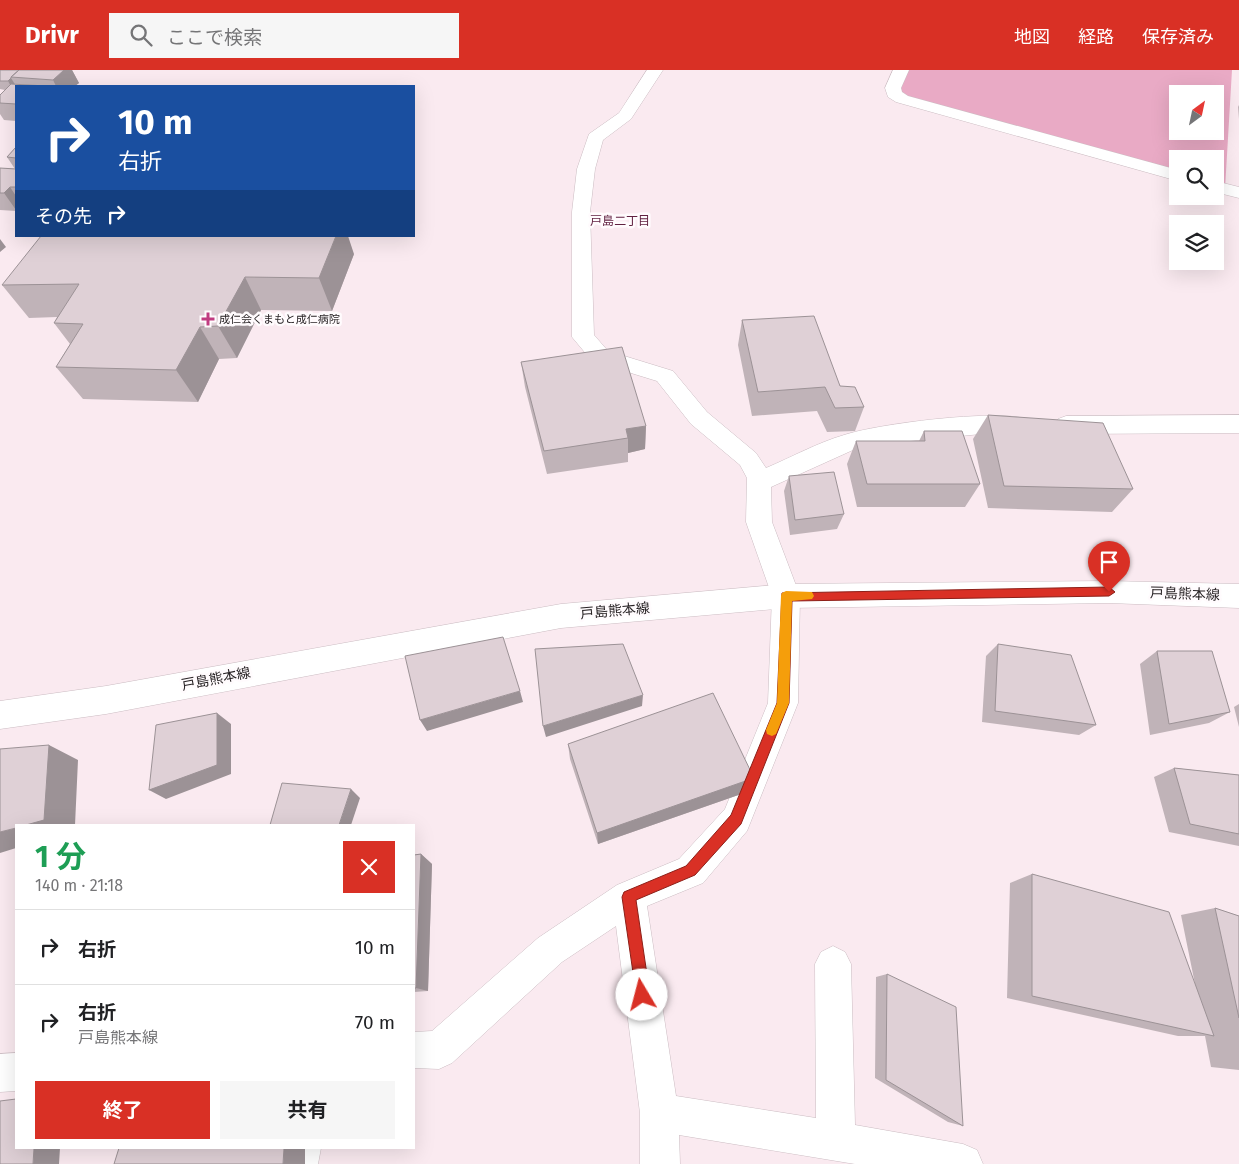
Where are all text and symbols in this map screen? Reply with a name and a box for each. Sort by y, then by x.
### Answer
search box [109,13,459,58]
text: Drivr [25,21,79,49]
icon: search [127,21,155,49]
text: ここで検索 [167,26,262,49]
text: 地図 [1014,26,1050,48]
text: 経路 [1078,26,1114,48]
text: 保存済み [1142,26,1214,48]
north arrow [1169,85,1224,140]
map controls [1169,85,1224,270]
text: 10 m [118,101,193,143]
icon: right [35,105,100,170]
text: 右折 [118,148,162,175]
button: search [1169,150,1224,205]
icon: right [102,200,130,228]
text: その先 [35,205,92,228]
district label: 戸島二丁目 [590,214,650,228]
button: layers [1169,215,1224,270]
marker: 成仁会くまもと成仁病院 [201,312,215,326]
place label: 成仁会くまもと成仁病院 [219,313,340,326]
pin [1088,541,1130,592]
icon: arrive [1095,548,1123,576]
street label: 戸島熊本線 [1150,584,1220,604]
street label: 戸島熊本線 [579,599,651,623]
street label: 戸島熊本線 [180,664,252,694]
text: 1 分 [35,839,86,875]
button: close [343,841,395,893]
text: 140 m · 21:18 [35,876,123,895]
icon: right [35,933,63,961]
text: 10 m [355,936,395,959]
text: 右折 [78,938,116,961]
position arrow [615,968,667,1020]
text: 右折 [78,1001,116,1024]
icon: right [35,1008,63,1036]
text: 70 m [355,1011,395,1034]
text: 戸島熊本線 [78,1028,158,1047]
button: 終了 [35,1081,210,1139]
button: 共有 [220,1081,395,1139]

